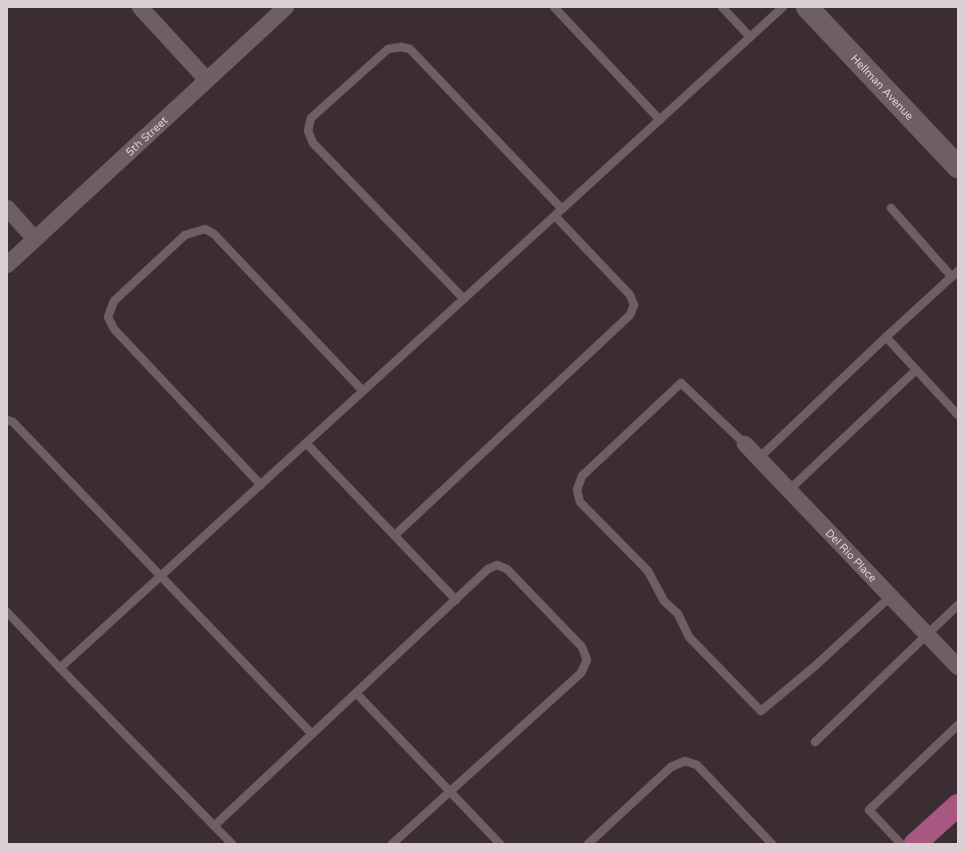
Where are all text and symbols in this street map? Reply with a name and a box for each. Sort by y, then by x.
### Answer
street label: Hellman Avenue [848,52,916,123]
street label: 5th Street [123,114,170,159]
street label: Del Rio Place [823,526,879,585]

